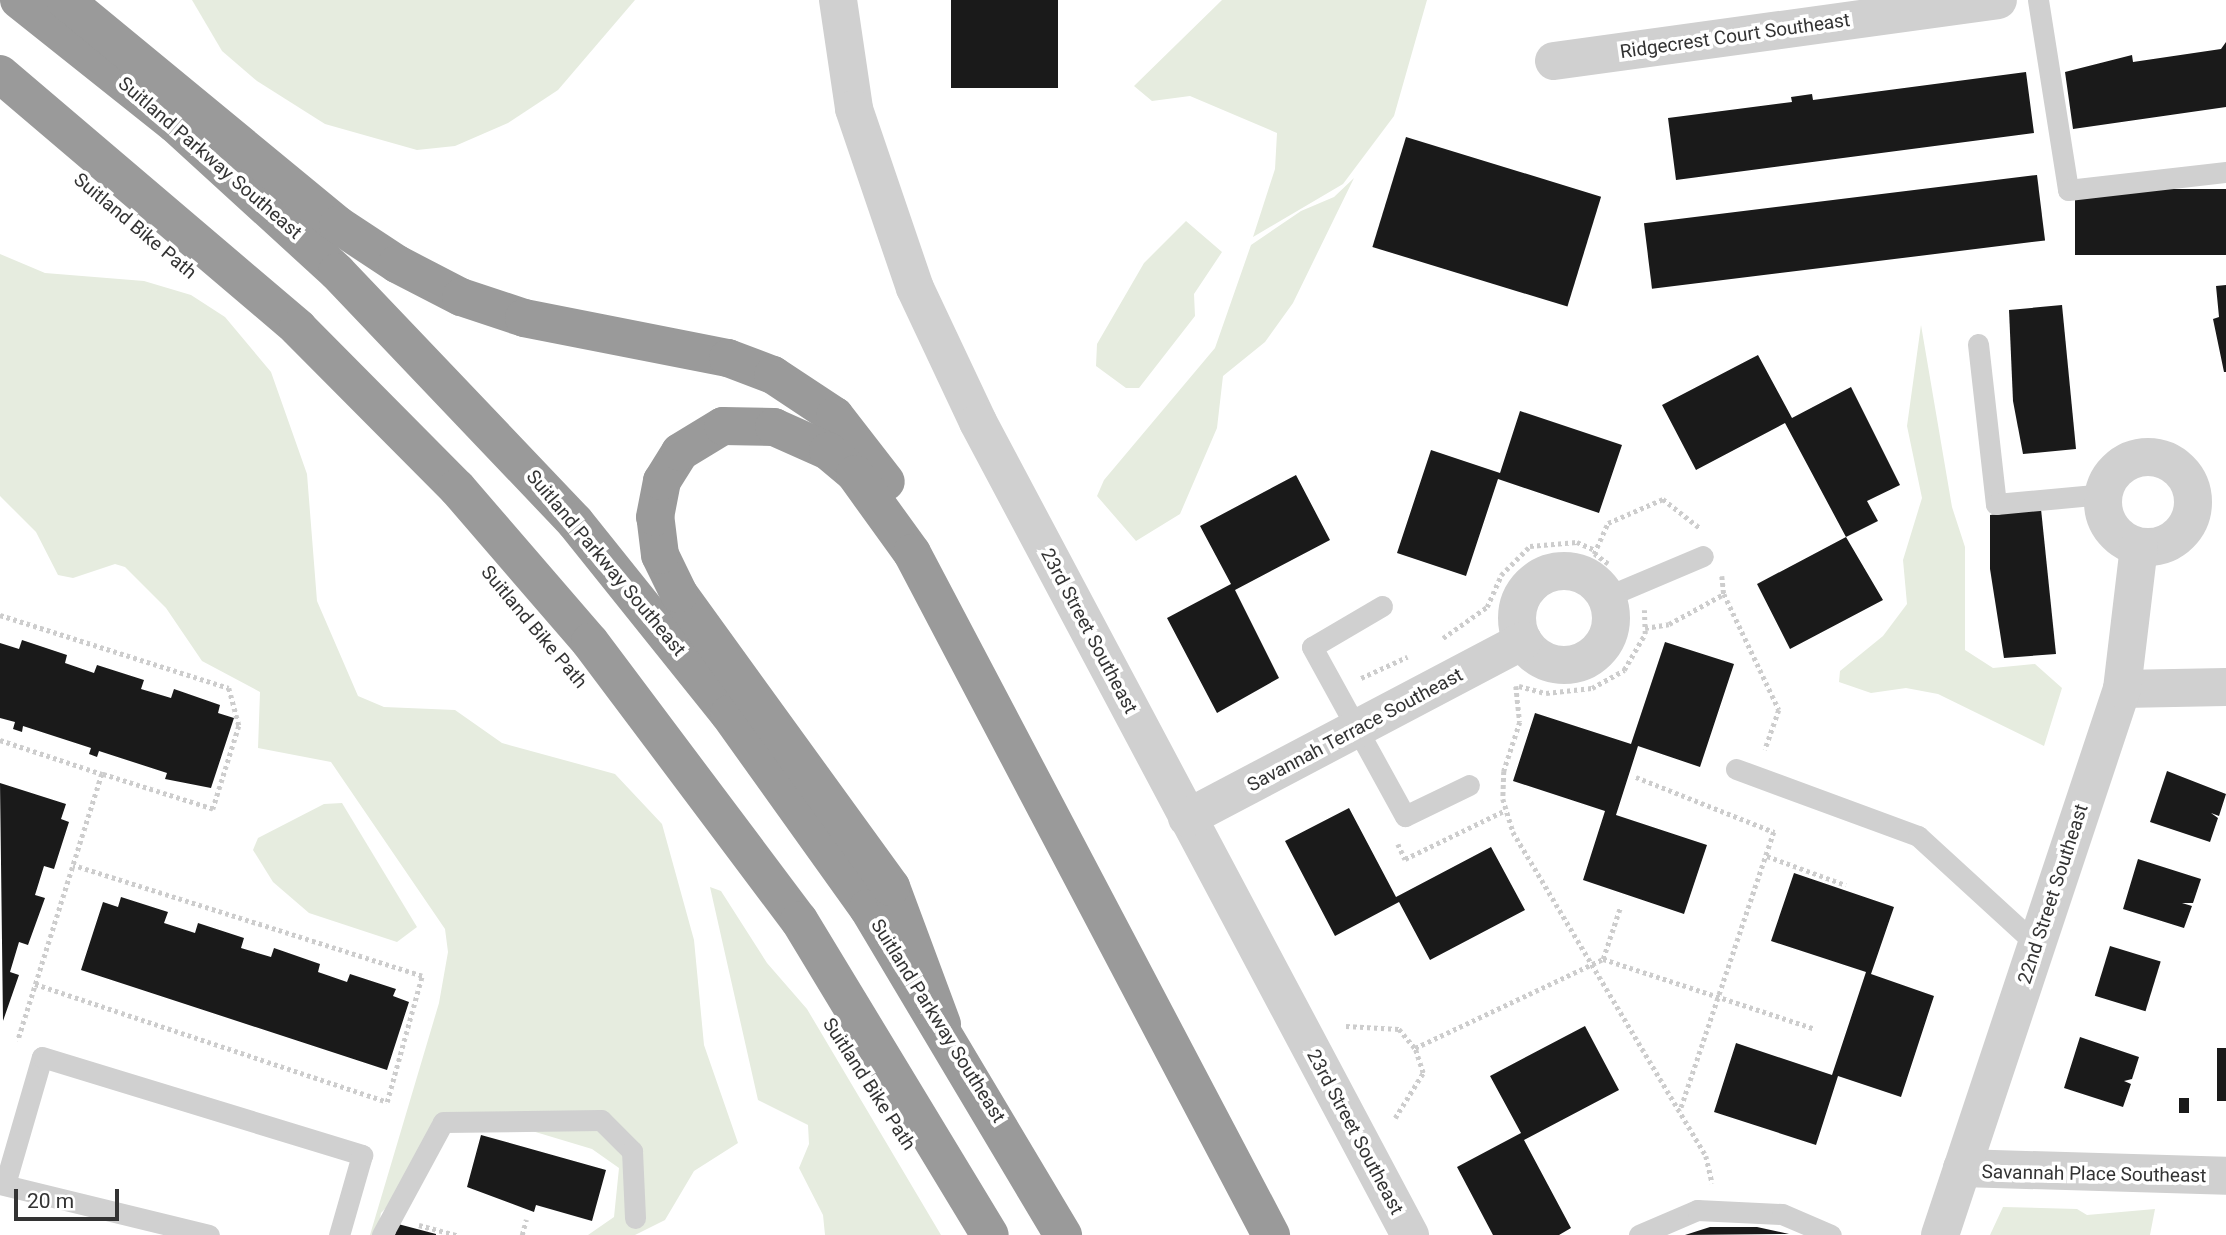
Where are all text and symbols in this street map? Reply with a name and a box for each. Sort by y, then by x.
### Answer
street label: Ridgecrest Court Southeast [1619,9,1851,63]
street label: Suitland Parkway Southeast [114,72,306,244]
street label: Suitland Bike Path [69,168,201,284]
street label: Suitland Parkway Southeast [522,465,690,661]
street label: 23rd Street Southeast [1036,545,1142,717]
street label: Suitland Bike Path [476,561,592,693]
street label: Savannah Terrace Southeast [1243,663,1467,797]
street label: 22nd Street Southeast [2013,801,2093,987]
street label: Suitland Parkway Southeast [866,915,1010,1127]
street label: Suitland Bike Path [818,1014,920,1154]
street label: 23rd Street Southeast [1302,1046,1408,1218]
street label: Savannah Place Southeast [1981,1161,2207,1187]
scale bar [18,1176,122,1220]
text: 20 m [27,1189,74,1213]

